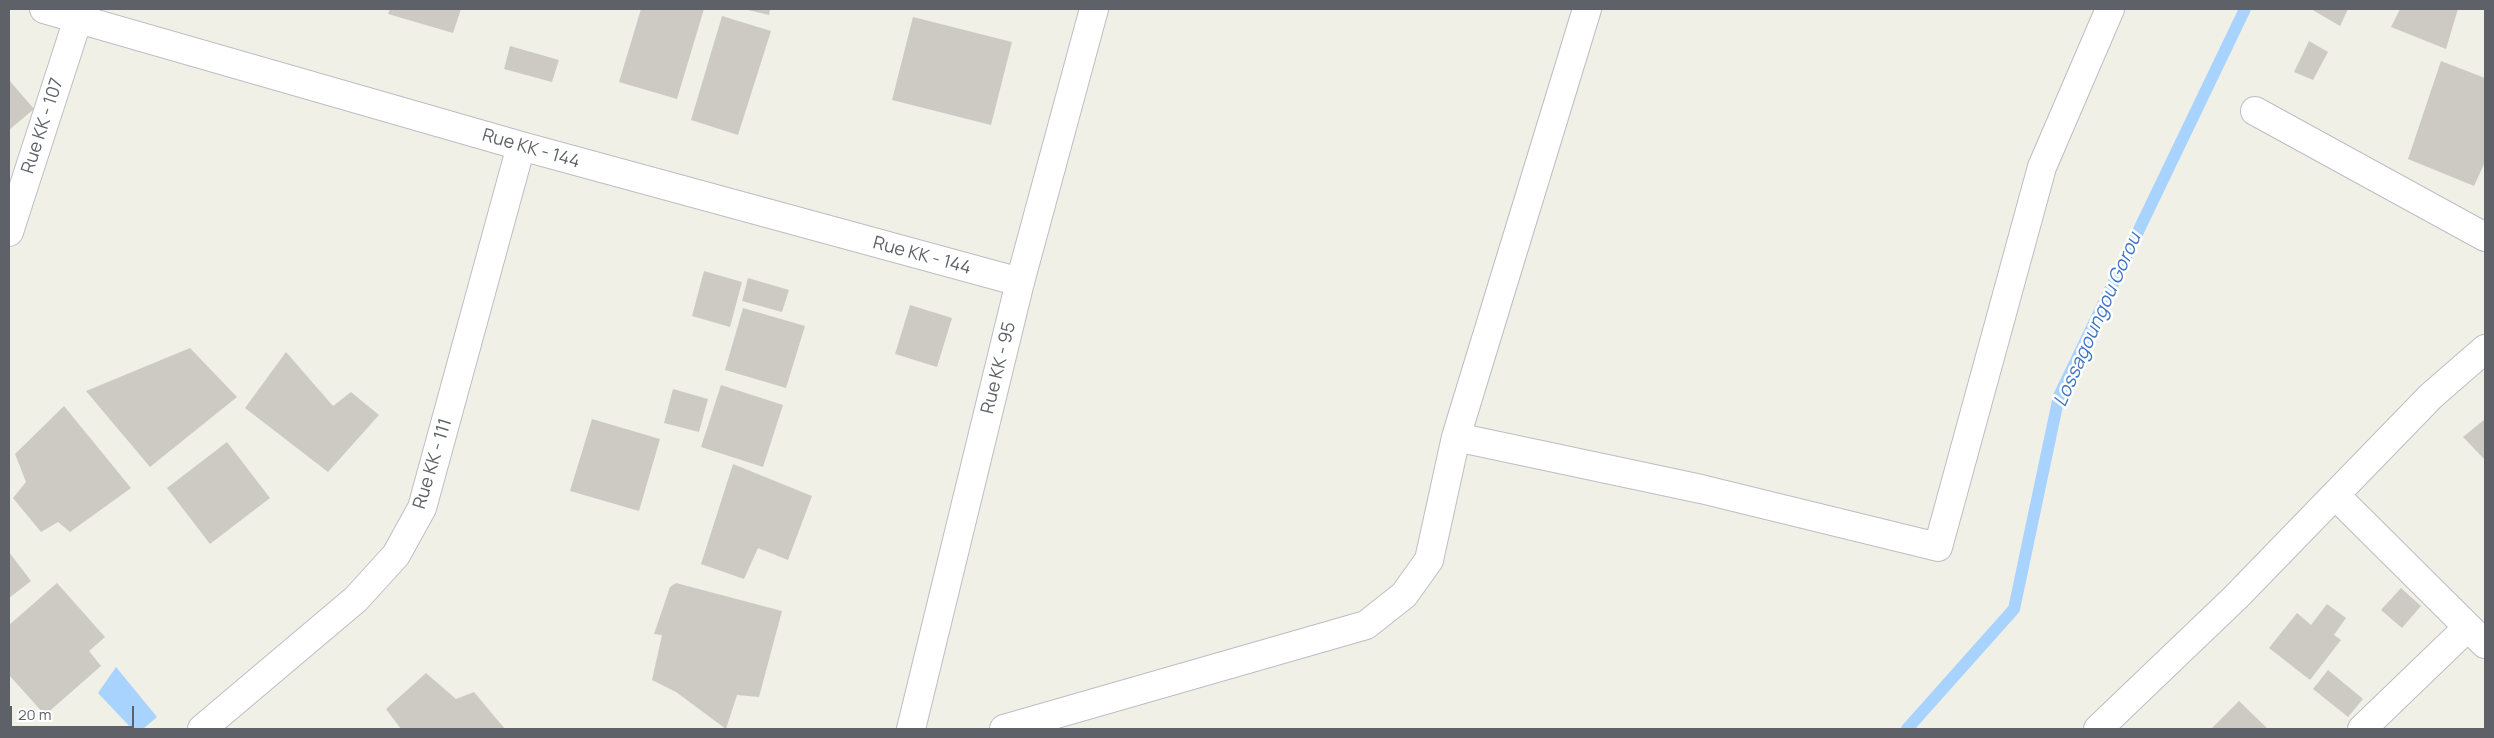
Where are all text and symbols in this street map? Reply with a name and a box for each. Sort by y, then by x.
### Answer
street label: Rue KK - 107 [17,75,69,177]
street label: Rue KK - 144 [480,125,582,173]
water label: Lossagoungou Gorou [2049,230,2147,410]
street label: Rue KK - 144 [871,233,973,279]
street label: Rue KK - 95 [977,320,1021,416]
street label: Rue KK - 111 [409,416,457,512]
scale bar [12,696,136,728]
text: 20 m [18,704,51,725]

